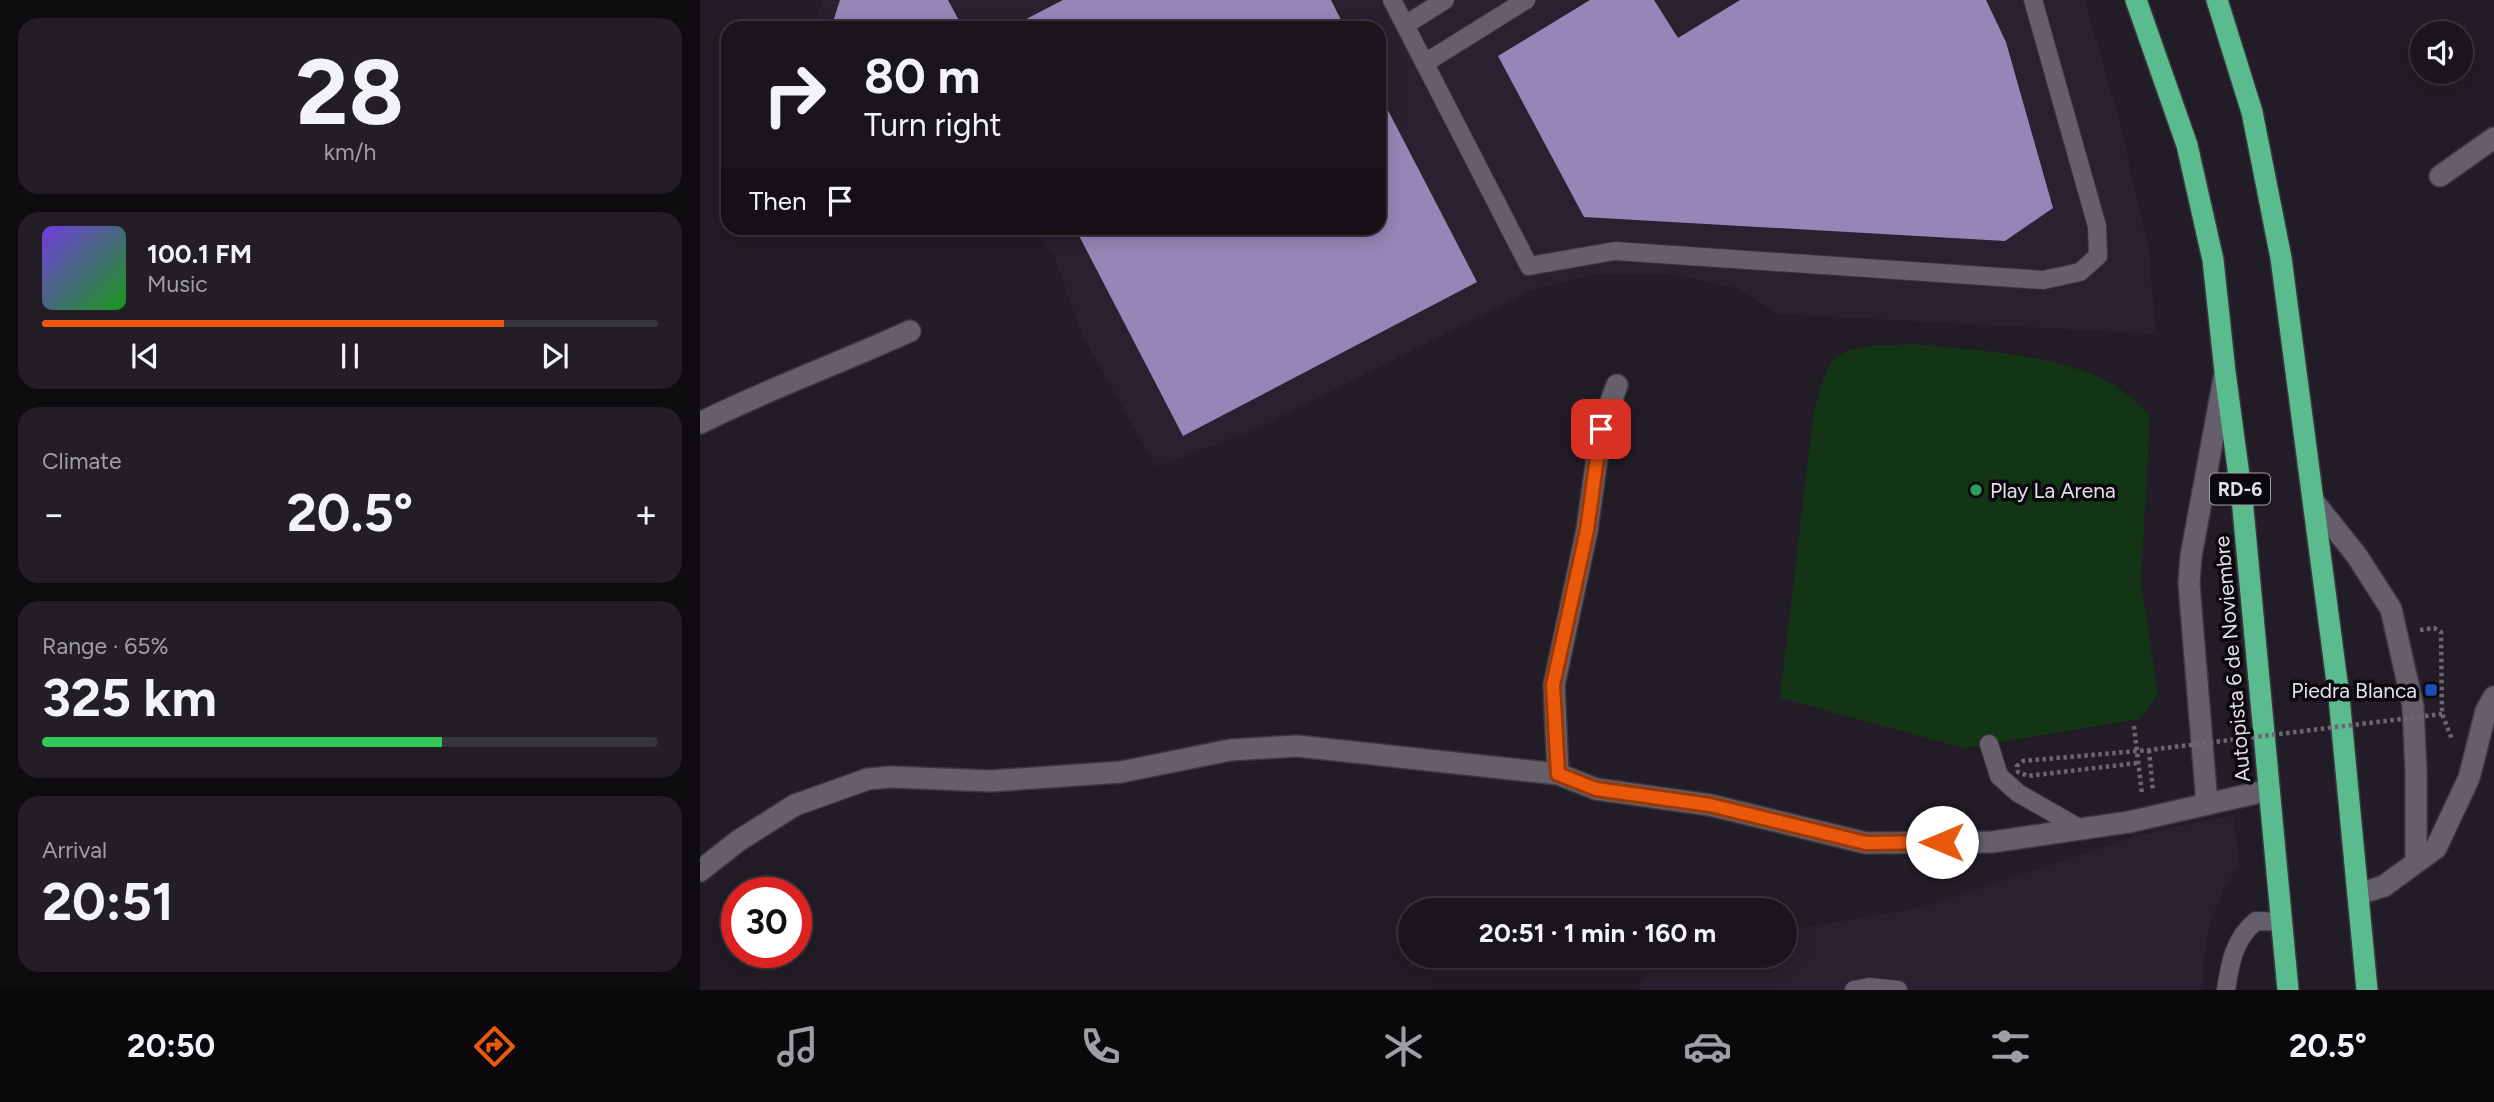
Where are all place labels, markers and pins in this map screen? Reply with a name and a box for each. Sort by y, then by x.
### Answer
pin [1571,399,1631,459]
place label: Play La Arena [1990,478,2116,503]
marker: Play La Arena [1968,482,1984,498]
place label: Piedra Blanca [2291,678,2417,703]
marker: Piedra Blanca [2423,682,2439,698]

